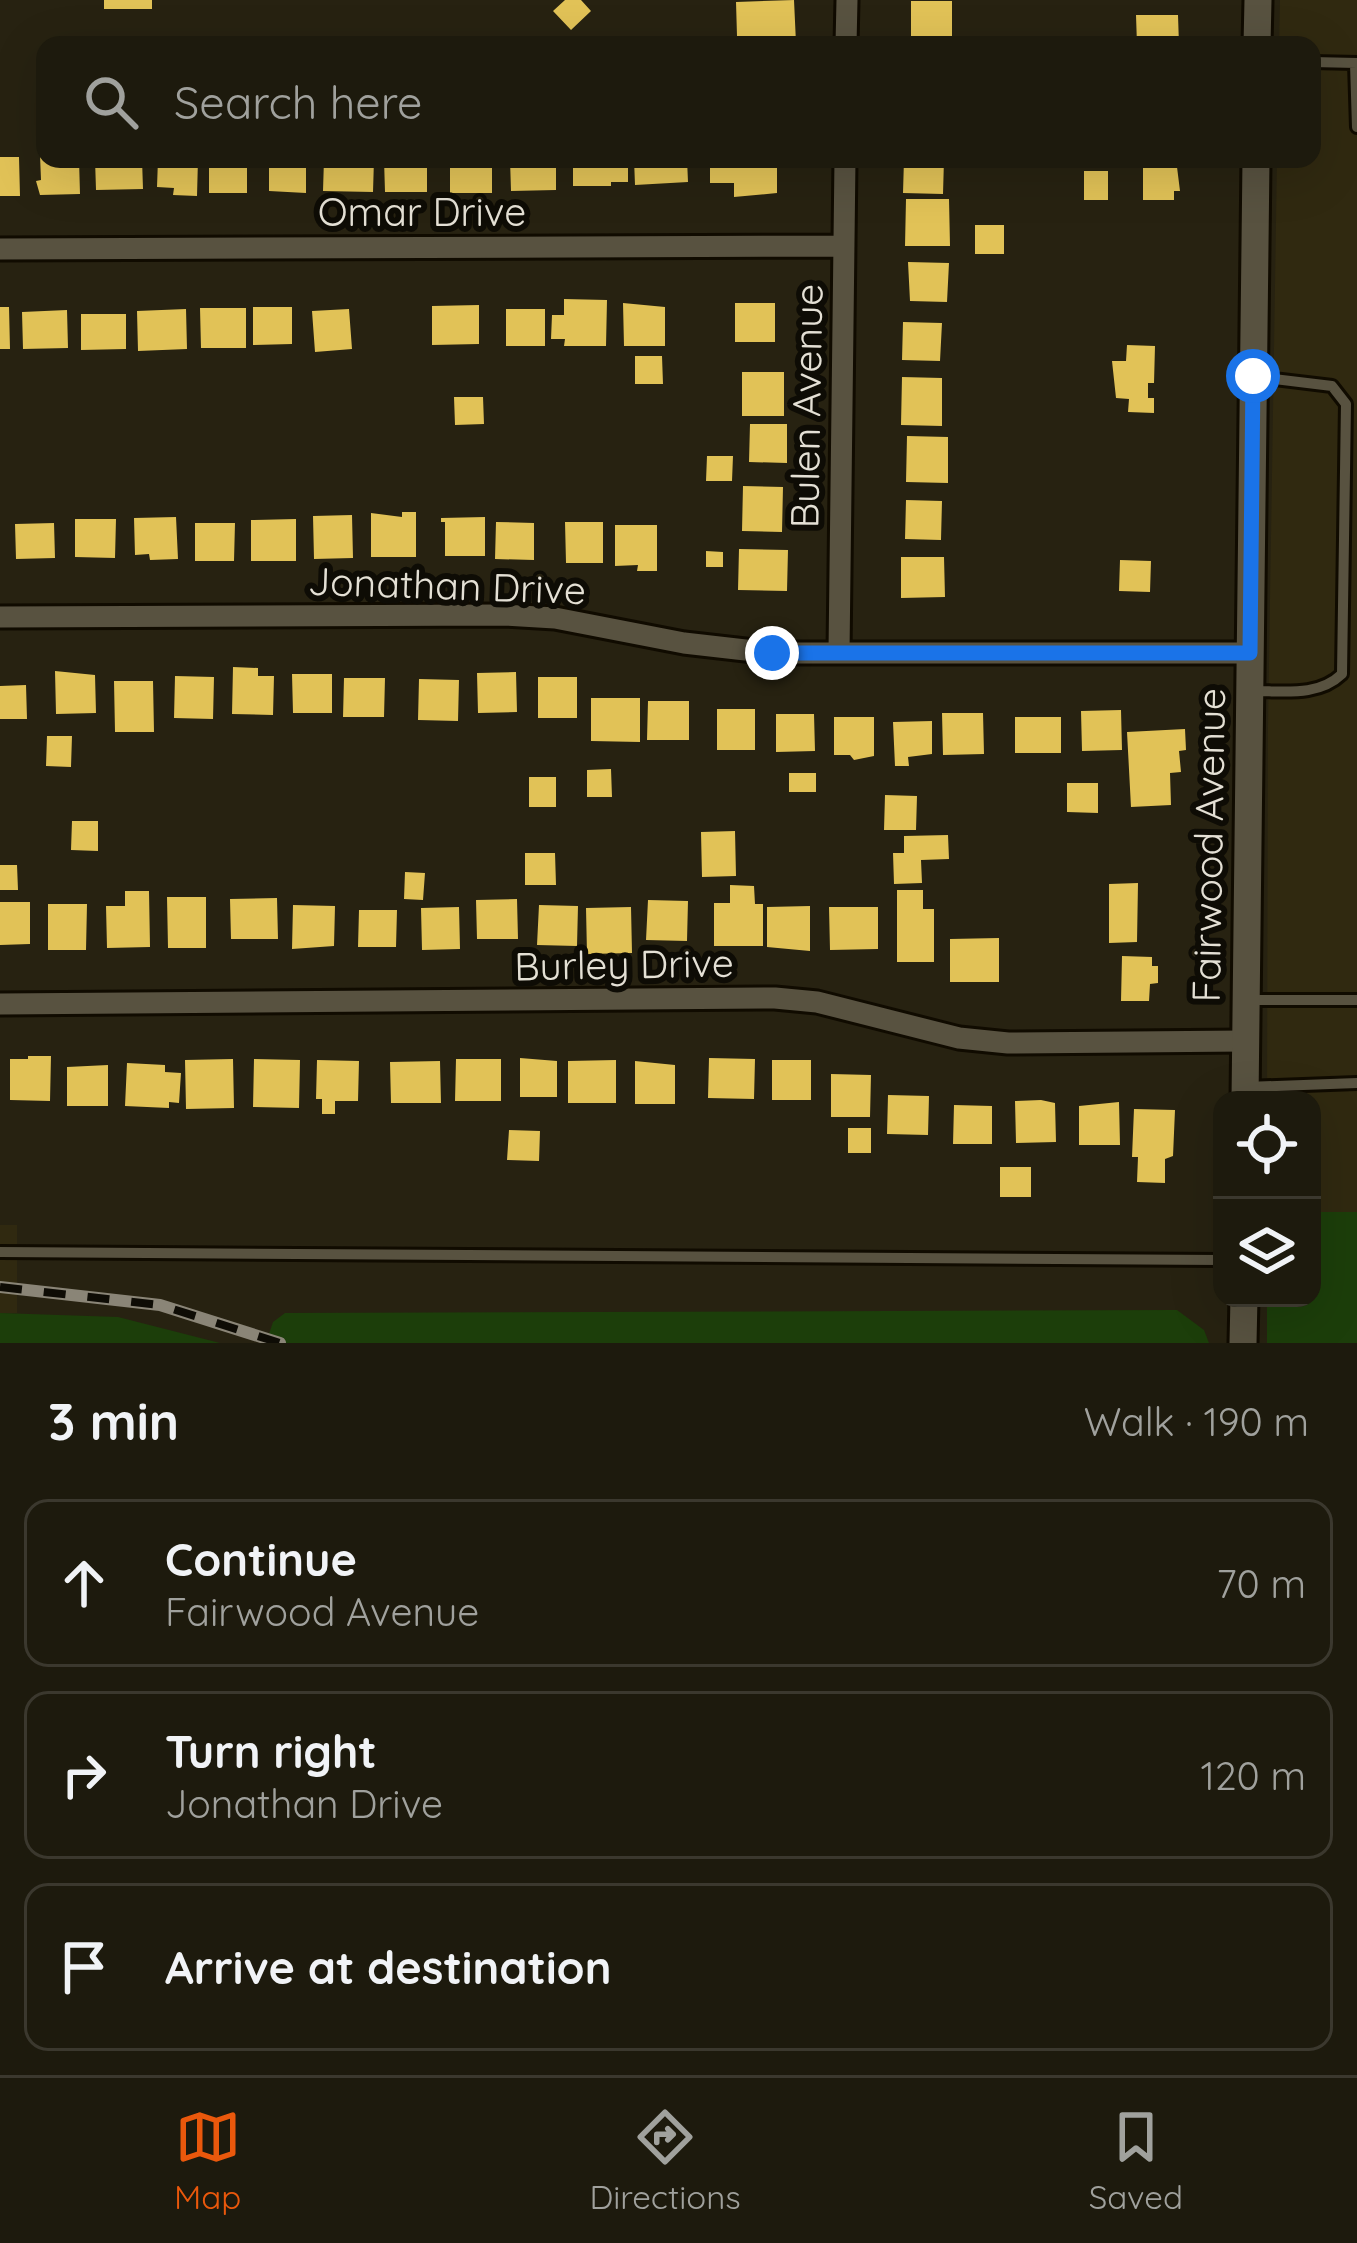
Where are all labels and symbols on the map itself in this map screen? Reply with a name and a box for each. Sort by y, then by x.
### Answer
street label: Omar Drive [318,187,526,236]
street label: Bulen Avenue [779,283,833,529]
route start [1226,349,1280,403]
street label: Jonathan Drive [307,556,587,614]
route end [745,626,799,680]
street label: Fairwood Avenue [1181,687,1235,1003]
street label: Burley Drive [514,938,734,990]

